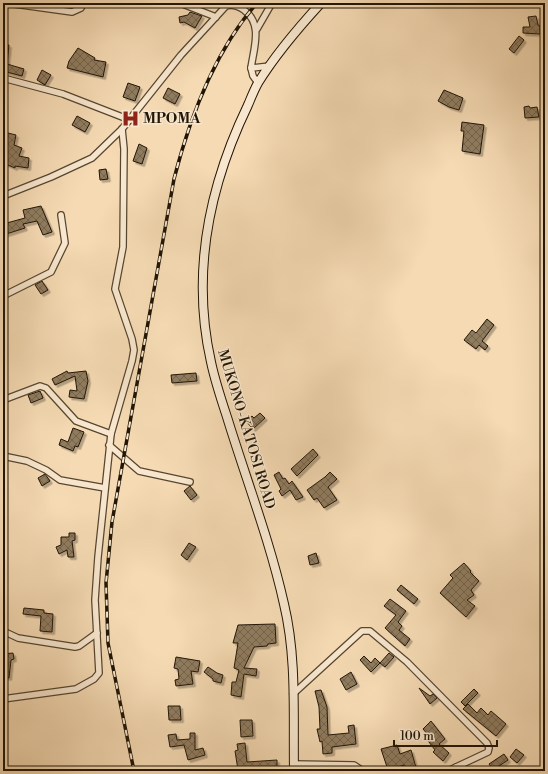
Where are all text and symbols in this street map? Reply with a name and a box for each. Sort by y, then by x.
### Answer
hospital icon: MPOMA [120,108,140,128]
place label: MPOMA [143,110,201,128]
street label: MUKONO-KATOSI ROAD [213,347,279,512]
scale bar [394,722,497,748]
text: 100 m [400,729,434,744]

